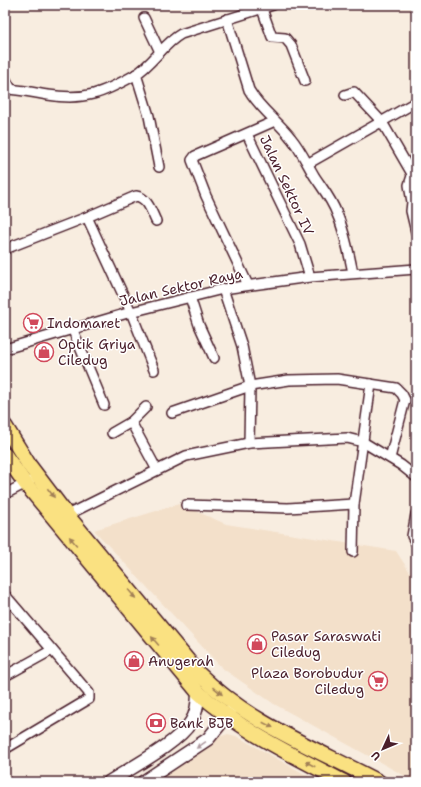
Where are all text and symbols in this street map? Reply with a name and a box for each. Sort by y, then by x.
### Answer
street label: Jalan Sektor IV [256,132,318,238]
street label: Jalan Sektor Raya [118,264,245,310]
supermarket icon: Indomaret [22,312,44,334]
place label: Indomaret [47,314,120,332]
place label: Optik Griya Ciledug [58,335,136,369]
shop icon: Optik Griya Ciledug [33,341,55,363]
one-way arrow [46,487,55,498]
one-way arrow [68,535,77,546]
one-way arrow [128,588,137,599]
place label: Pasar Saraswati Ciledug [271,627,381,661]
shop icon: Pasar Saraswati Ciledug [246,633,268,655]
one-way arrow [151,636,160,646]
shop icon: Anugerah [123,650,145,672]
place label: Anugerah [148,652,214,670]
place label: Plaza Borobudur Ciledug [251,664,364,698]
supermarket icon: Plaza Borobudur Ciledug [367,670,389,692]
one-way arrow [213,687,223,696]
bank icon: Bank BJB [145,712,167,734]
place label: Bank BJB [170,714,233,732]
one-way arrow [262,722,274,728]
north arrow [363,729,403,769]
one-way arrow [195,740,206,749]
text: U [368,748,384,764]
one-way arrow [304,761,316,767]

